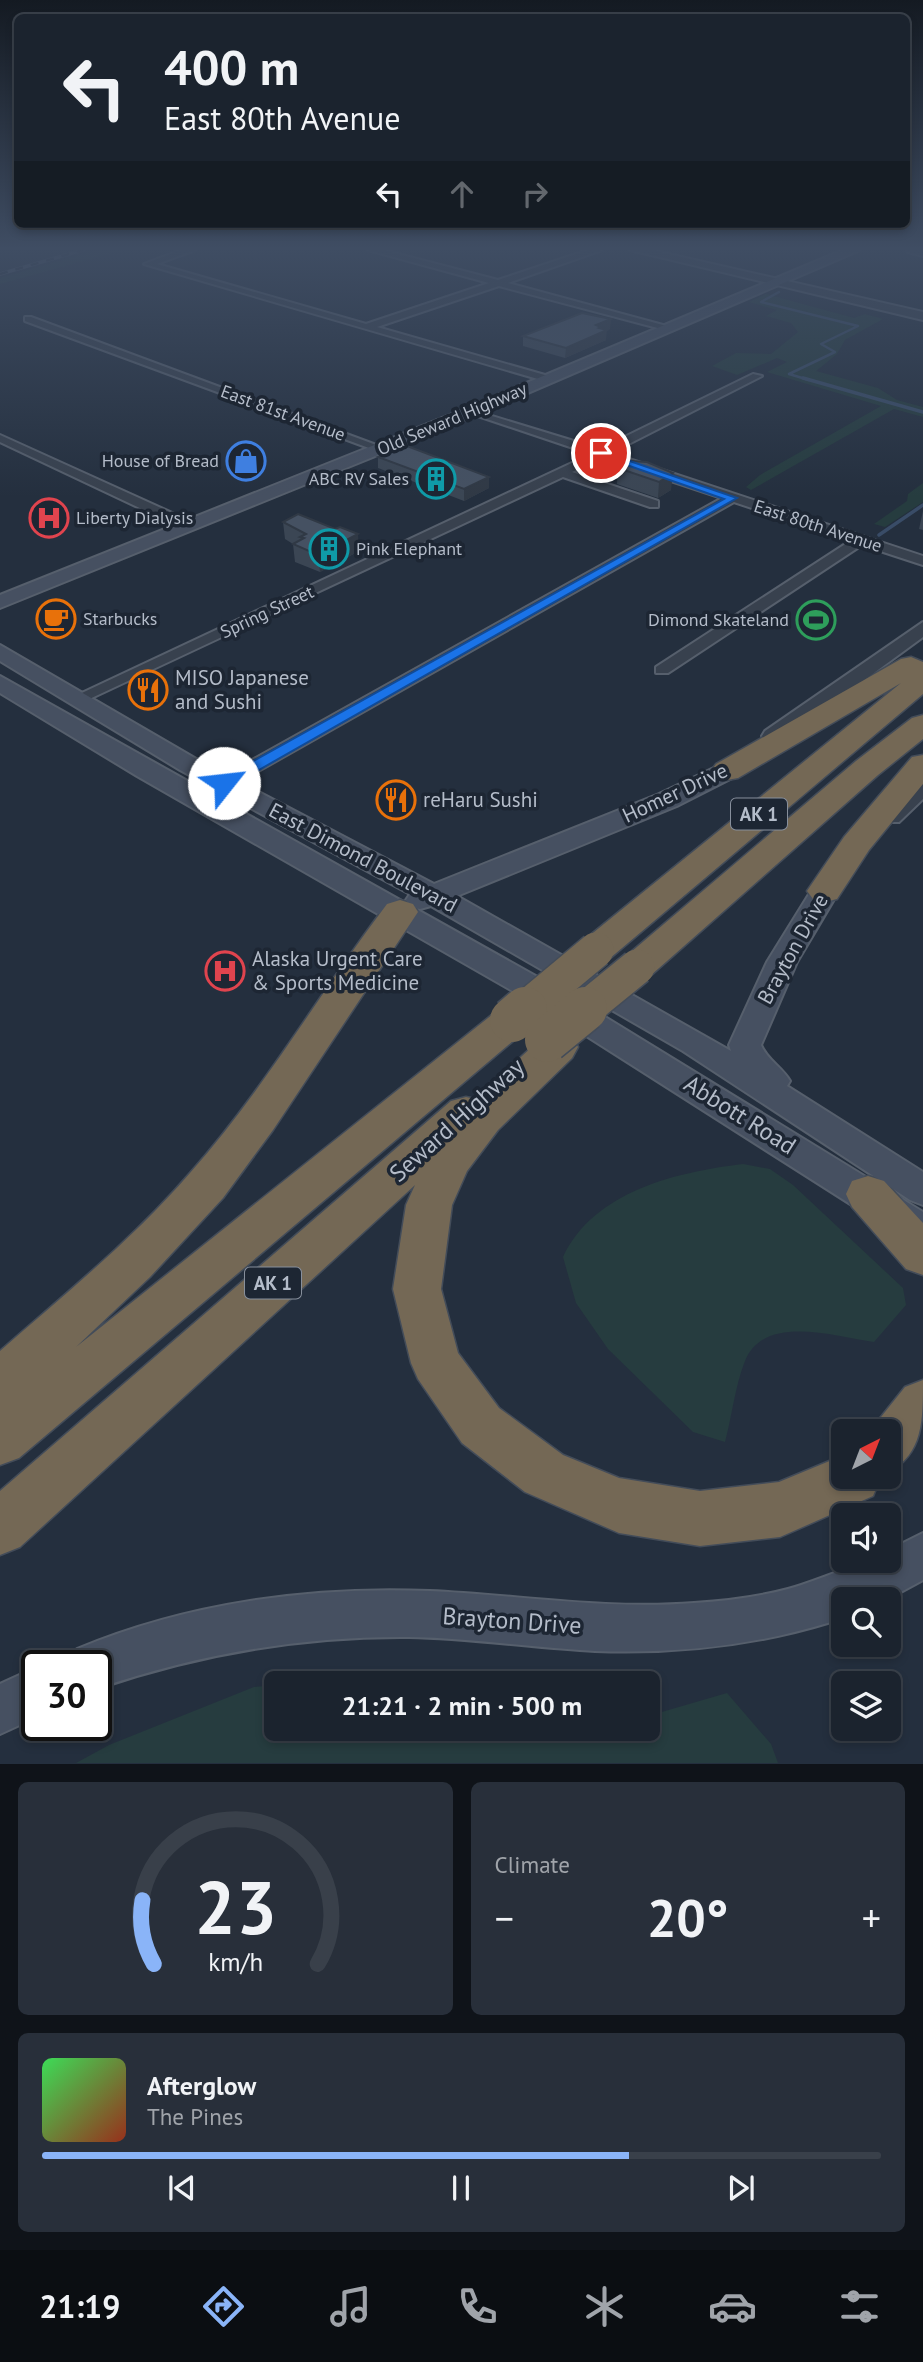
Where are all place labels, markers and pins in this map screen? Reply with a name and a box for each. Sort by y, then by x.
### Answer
pin [571,423,631,483]
shop icon: House of Bread [225,440,267,482]
place label: House of Bread [102,449,219,472]
building icon: ABC RV Sales [415,458,457,500]
place label: ABC RV Sales [309,467,409,490]
hospital icon: Liberty Dialysis [28,497,70,539]
place label: Liberty Dialysis [76,506,193,529]
building icon: Pink Elephant [308,528,350,570]
place label: Pink Elephant [356,537,462,560]
cafe icon: Starbucks [35,598,77,640]
sports icon: Dimond Skateland [795,599,837,641]
place label: Starbucks [83,607,157,630]
place label: Dimond Skateland [648,608,789,631]
place label: MISO Japanese and Sushi [175,664,309,715]
restaurant icon: MISO Japanese and Sushi [127,669,169,711]
restaurant icon: reHaru Sushi [375,779,417,821]
place label: reHaru Sushi [423,786,538,813]
place label: Alaska Urgent Care & Sports Medicine [252,945,423,996]
hospital icon: Alaska Urgent Care & Sports Medicine [204,950,246,992]

